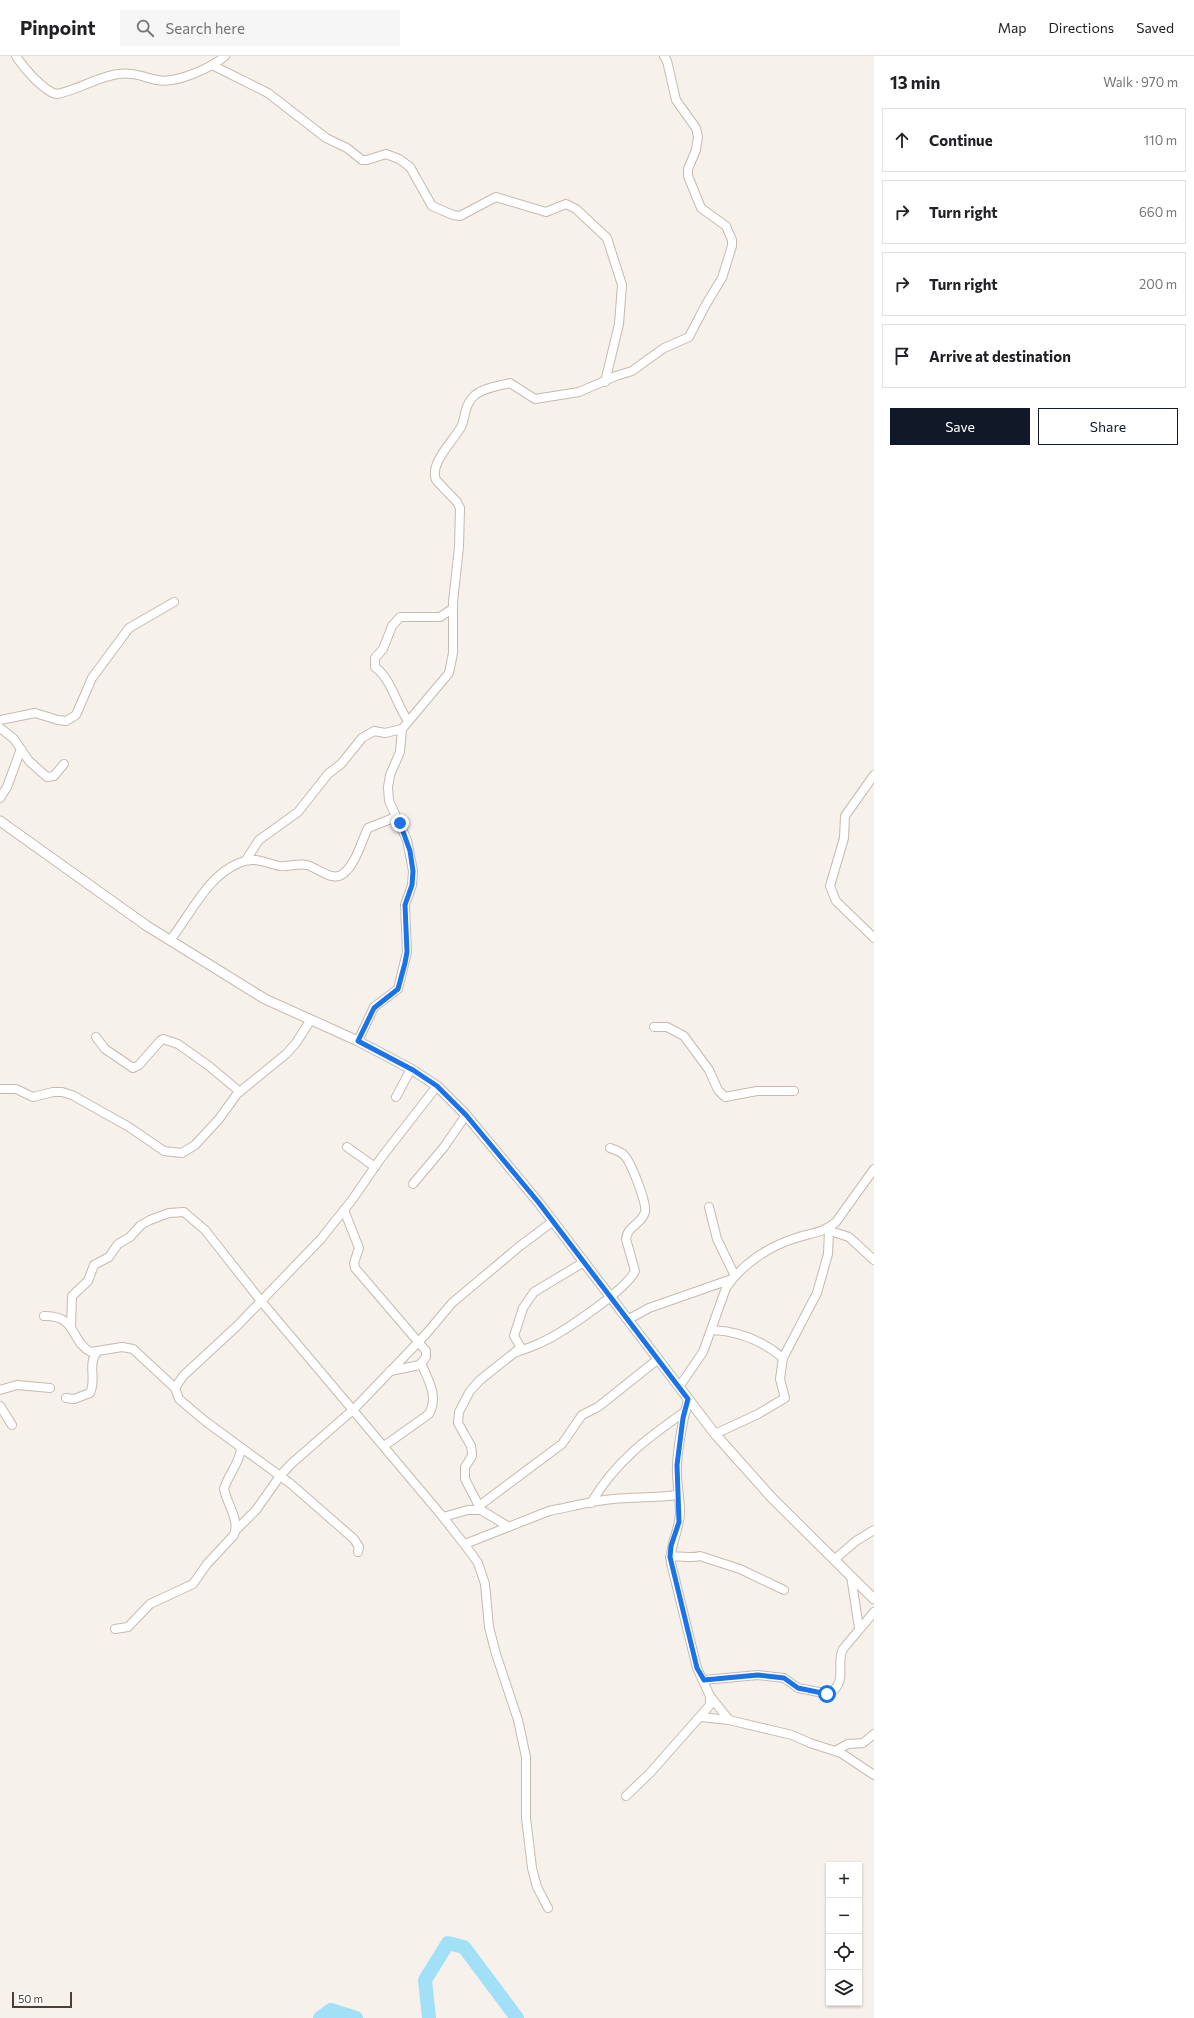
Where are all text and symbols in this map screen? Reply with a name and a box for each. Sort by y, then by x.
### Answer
search box [120,10,400,46]
text: Pinpoint [20,16,96,39]
icon: search [134,17,156,39]
text: Search here [166,19,245,37]
text: Map [998,19,1027,36]
text: Directions [1049,19,1114,36]
text: Saved [1136,19,1174,36]
text: 13 min [890,72,940,93]
text: Walk · 970 m [1103,74,1178,90]
icon: ahead [891,129,913,151]
text: Continue [929,131,993,149]
text: 110 m [1144,132,1177,148]
icon: right [891,201,913,223]
text: Turn right [929,203,998,221]
text: 660 m [1139,204,1177,220]
icon: right [891,273,913,295]
text: Turn right [929,275,998,293]
text: 200 m [1139,276,1177,292]
icon: arrive [891,345,913,367]
text: Arrive at destination [929,347,1071,365]
button: Save [890,408,1030,445]
button: Share [1038,408,1178,445]
route end [391,814,409,832]
route start [818,1685,836,1703]
map controls [826,1862,862,2006]
button: + [826,1862,862,1898]
button: − [826,1898,862,1934]
button: locate [826,1934,862,1970]
button: layers [826,1970,862,2006]
scale bar [12,1990,72,2009]
text: 50 m [18,1992,43,2005]

